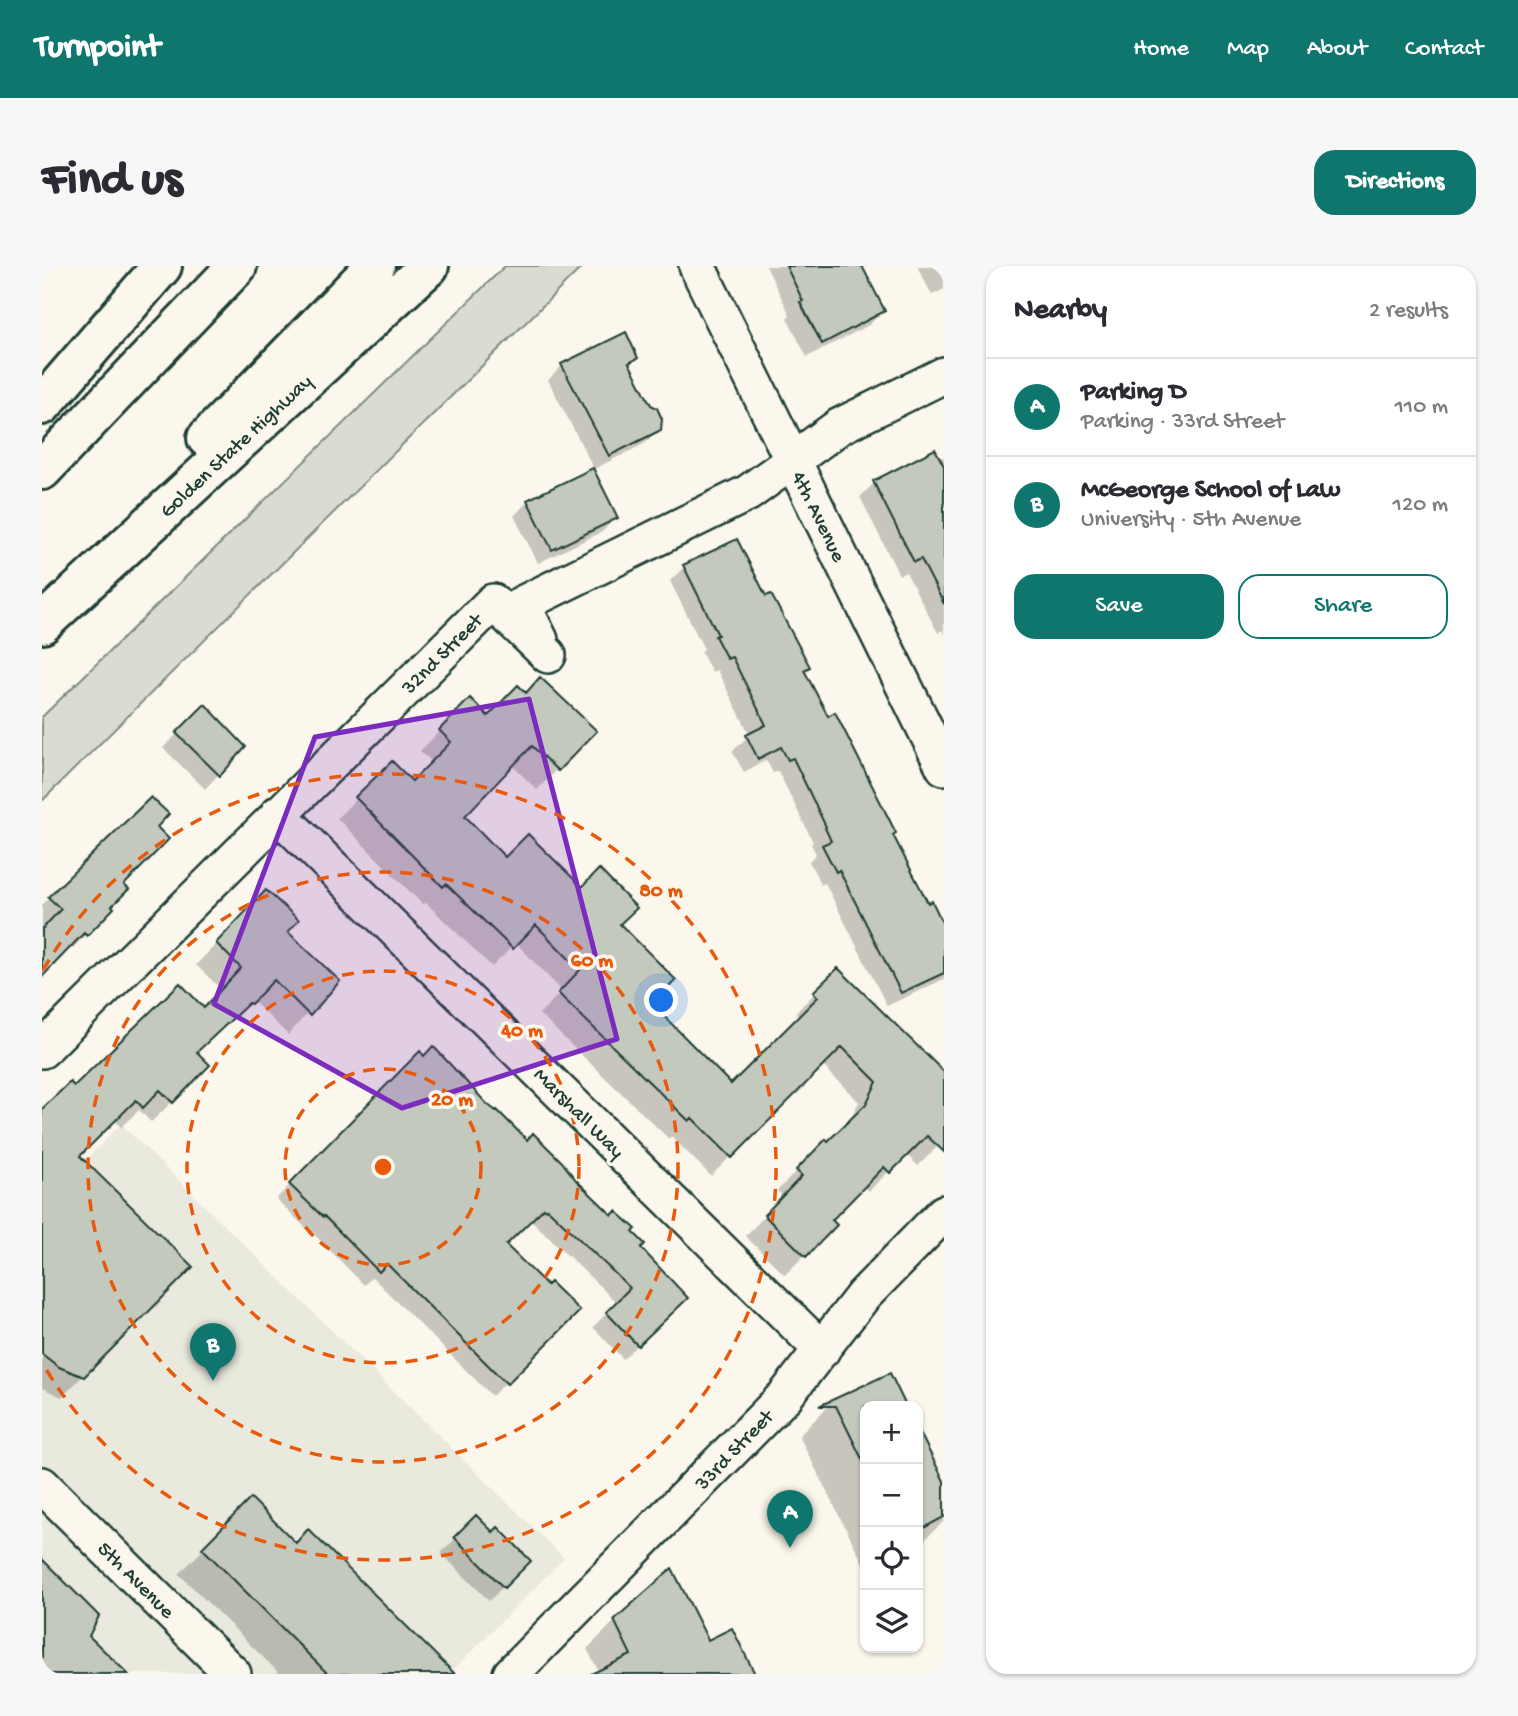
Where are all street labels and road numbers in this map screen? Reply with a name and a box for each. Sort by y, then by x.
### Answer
street label: Golden State Highway [156,370,319,525]
street label: 4th Avenue [784,468,850,568]
street label: 32nd Street [397,608,491,702]
street label: Marshall Way [527,1064,628,1165]
street label: 33rd Street [690,1404,782,1498]
street label: 5th Avenue [91,1538,179,1626]

